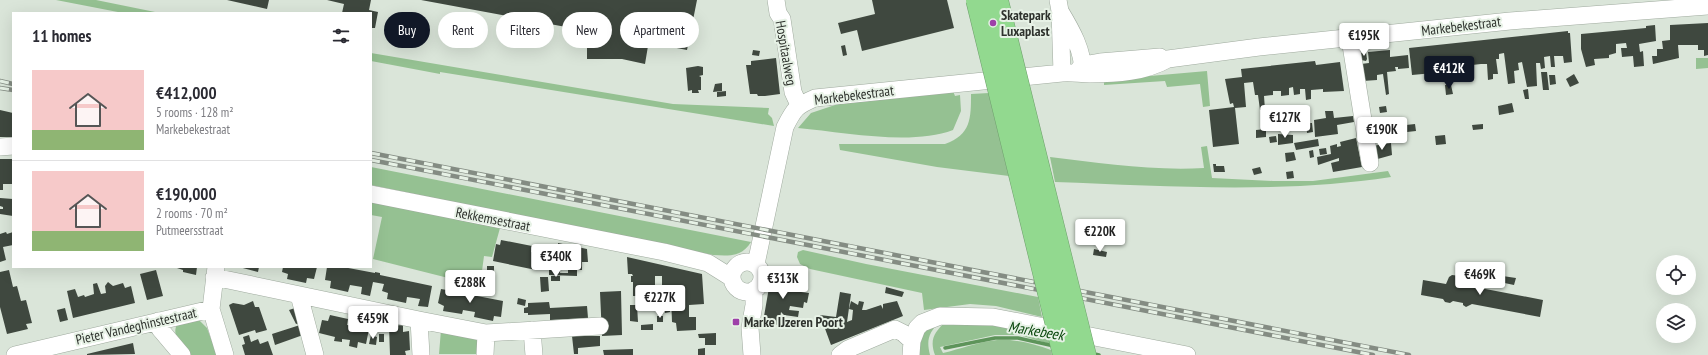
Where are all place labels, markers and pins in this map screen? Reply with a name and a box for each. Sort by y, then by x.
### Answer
place label: Skatepark Luxaplast [1001,6,1051,40]
marker: Skatepark Luxaplast [988,18,998,28]
pin: €195K [1336,23,1392,57]
pin: €412K [1421,56,1477,90]
pin: €127K [1257,105,1313,139]
pin: €190K [1354,117,1410,151]
pin: €220K [1072,219,1128,253]
pin: €340K [528,244,584,278]
pin: €469K [1452,262,1508,296]
pin: €313K [755,266,811,300]
pin: €288K [442,270,498,304]
pin: €227K [632,285,688,319]
pin: €459K [345,306,401,340]
place label: Marke IJzeren Poort [744,313,843,331]
marker: Marke IJzeren Poort [731,317,741,327]

